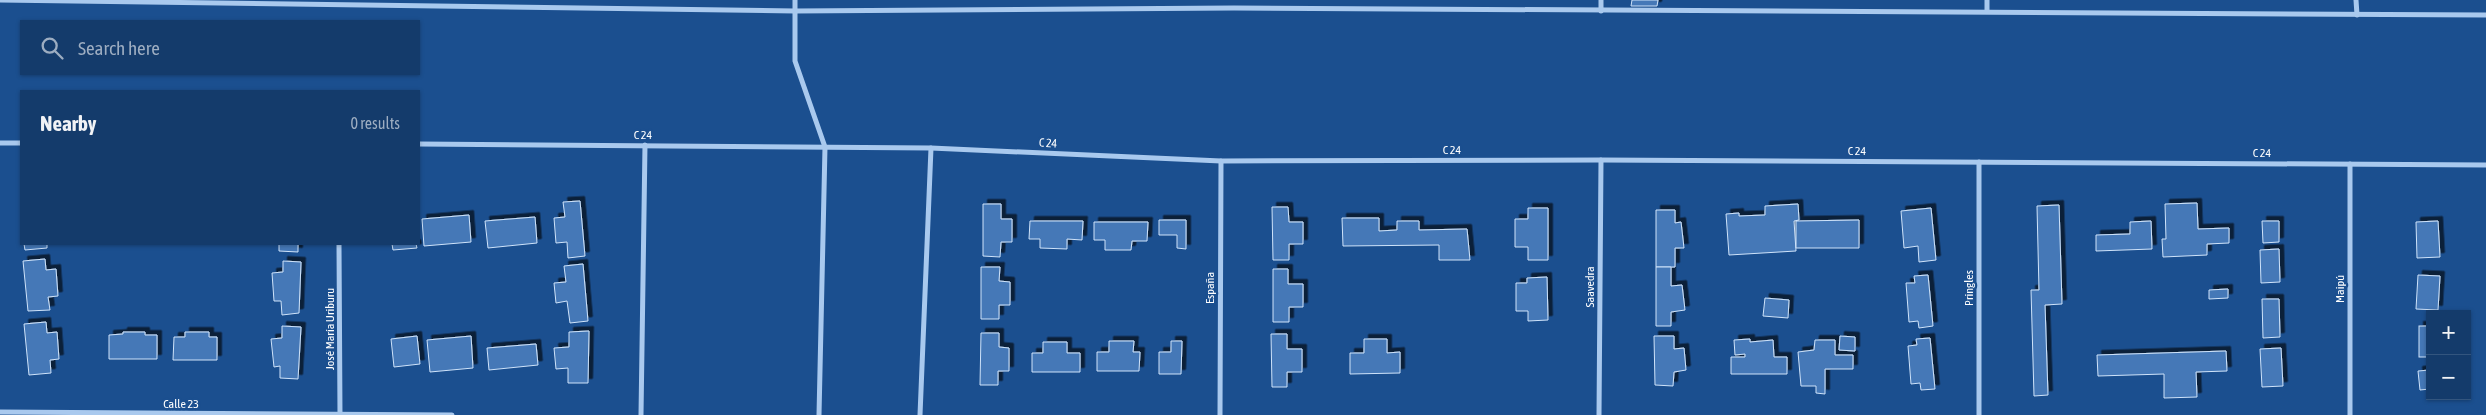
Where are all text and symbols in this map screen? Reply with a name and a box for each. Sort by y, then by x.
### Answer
search box [20,20,420,75]
icon: search [38,34,66,62]
text: Search here [78,37,160,59]
text: Nearby [40,111,96,135]
text: 0 results [350,114,400,132]
street label: C 24 [634,128,653,142]
street label: C 24 [1038,136,1058,150]
street label: C 24 [1443,143,1462,157]
street label: C 24 [1848,144,1867,158]
street label: C 24 [2253,146,2272,160]
street label: Saavedra [1583,267,1597,307]
street label: Pringles [1962,270,1976,306]
street label: España [1203,272,1217,304]
street label: Maipú [2333,275,2347,303]
street label: José María Uriburu [323,288,337,370]
map controls [2426,310,2471,400]
button: + [2426,310,2471,355]
button: − [2426,355,2471,400]
street label: Calle 23 [163,397,199,411]

